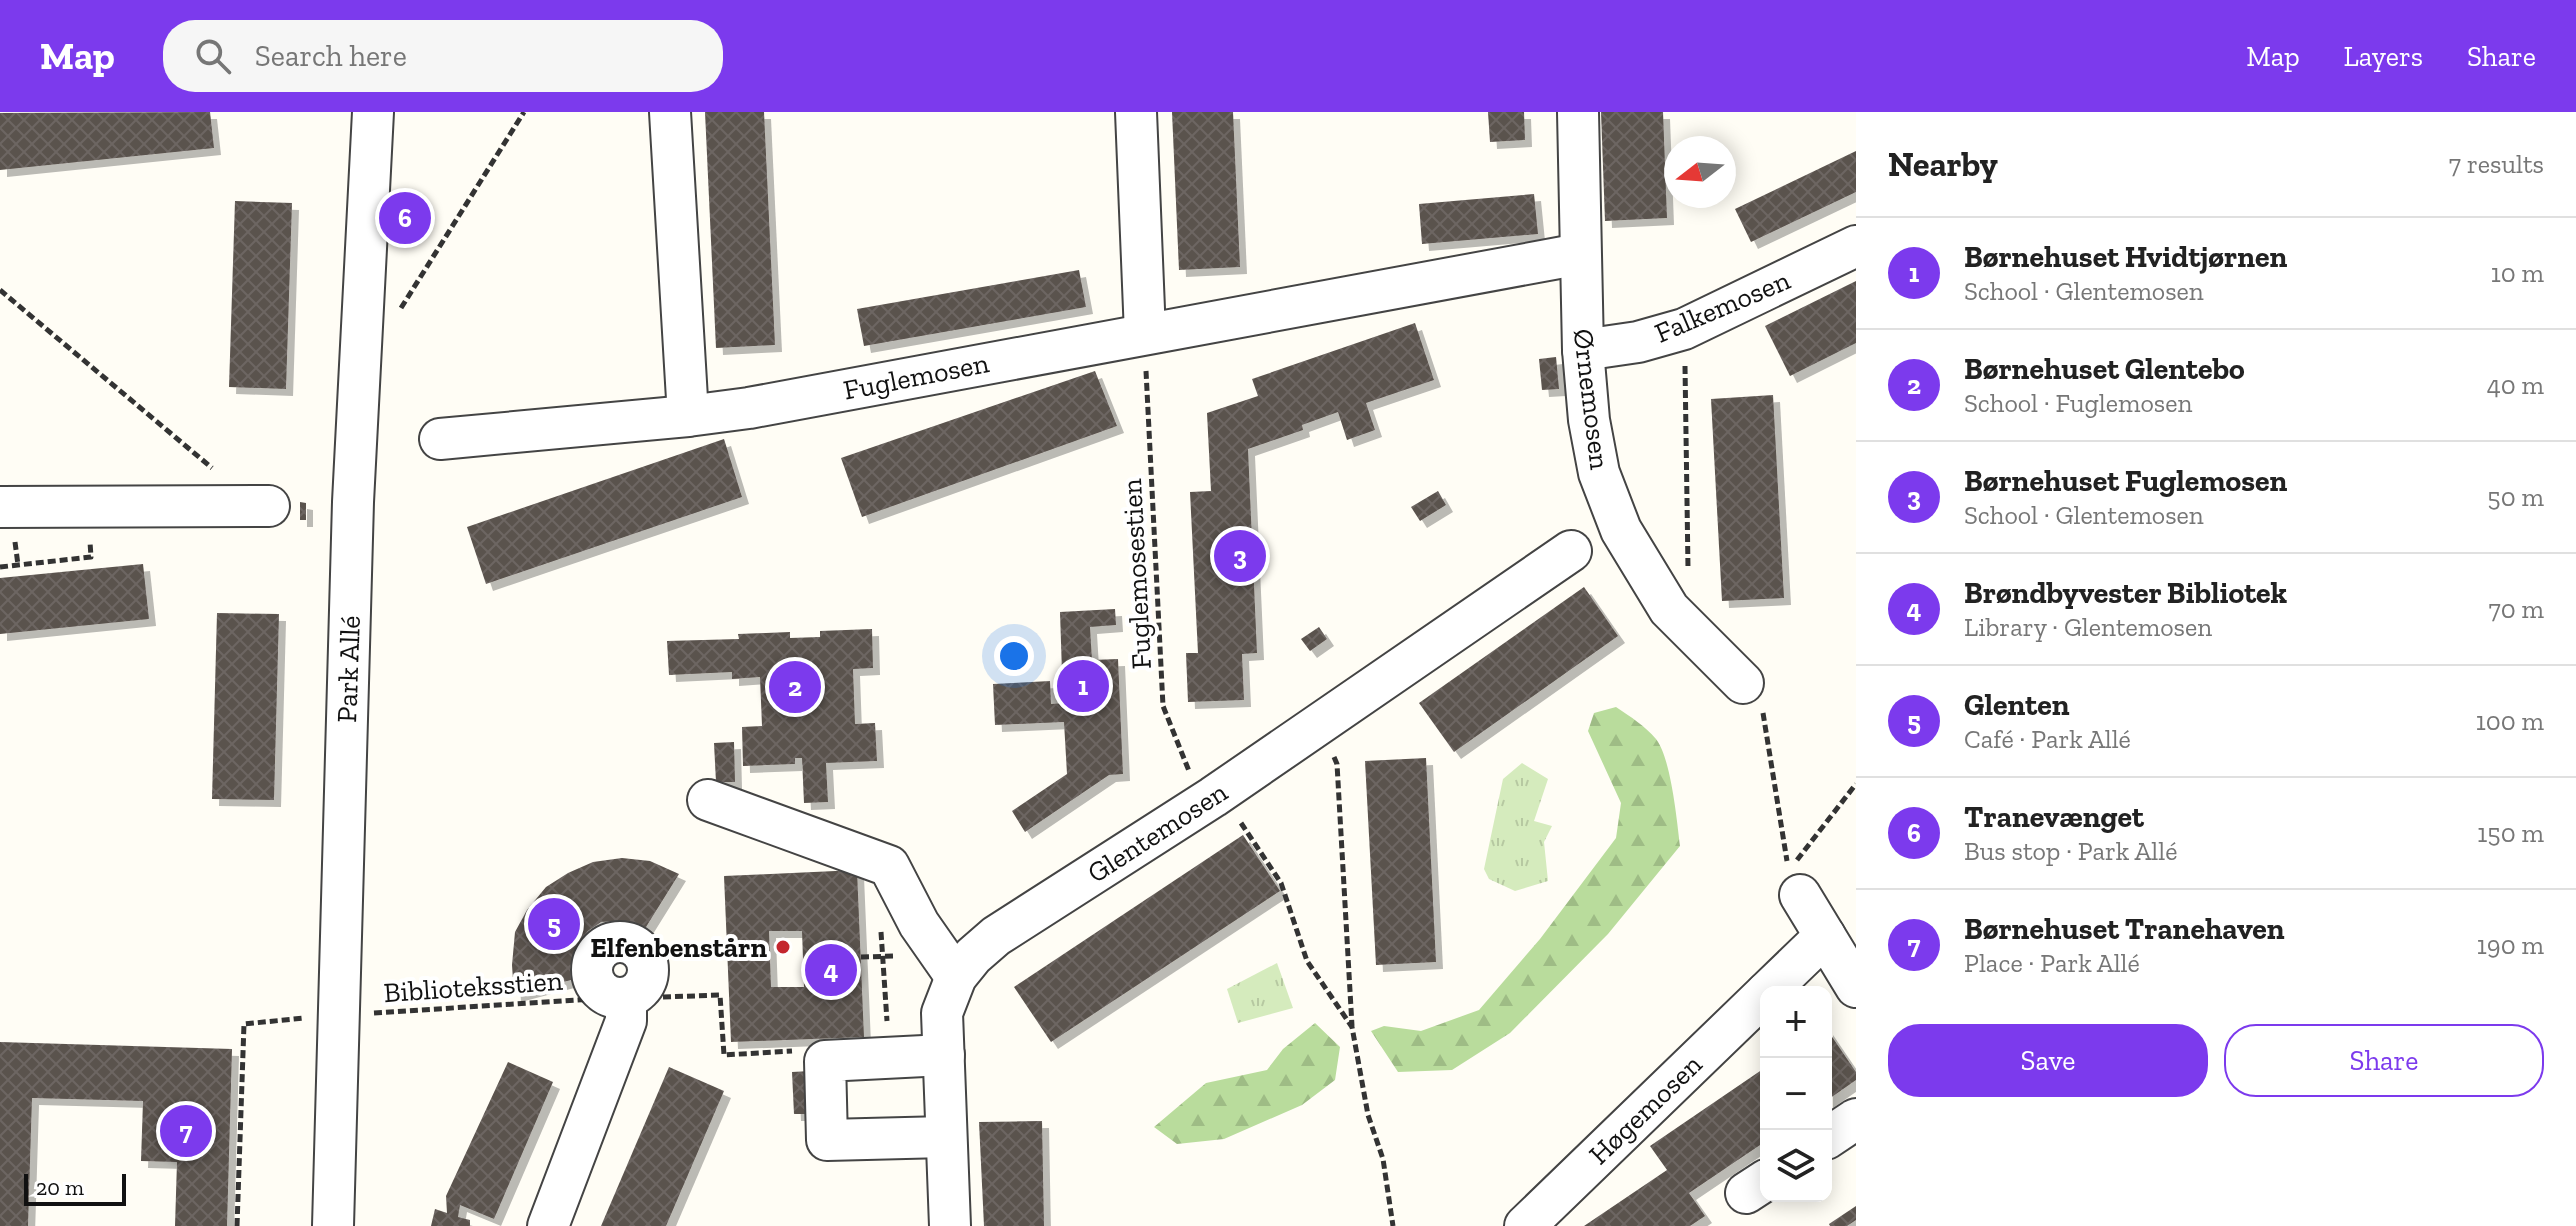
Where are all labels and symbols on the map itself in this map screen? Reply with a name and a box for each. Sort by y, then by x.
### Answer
north arrow [1664,136,1736,208]
pin: 6 [379,188,431,248]
street label: Falkemosen [1650,263,1795,350]
street label: Ørnemosen [1567,327,1617,471]
street label: Fuglemosen [841,346,992,407]
street label: Fuglemosestien [1115,478,1158,670]
pin: 3 [1214,526,1266,586]
street label: Park Allé [330,615,367,723]
your location [994,636,1034,676]
pin: 1 [1057,656,1109,716]
pin: 2 [769,657,821,717]
street label: Glentemosen [1081,775,1233,890]
pin: 5 [528,894,580,954]
place label: Elfenbenstårn [590,931,767,964]
marker: Elfenbenstårn [774,938,792,956]
pin: 4 [805,940,857,1000]
street label: Biblioteksstien [382,964,564,1009]
street label: Høgemosen [1582,1048,1708,1171]
pin: 7 [160,1101,212,1161]
scale bar [24,1170,126,1206]

